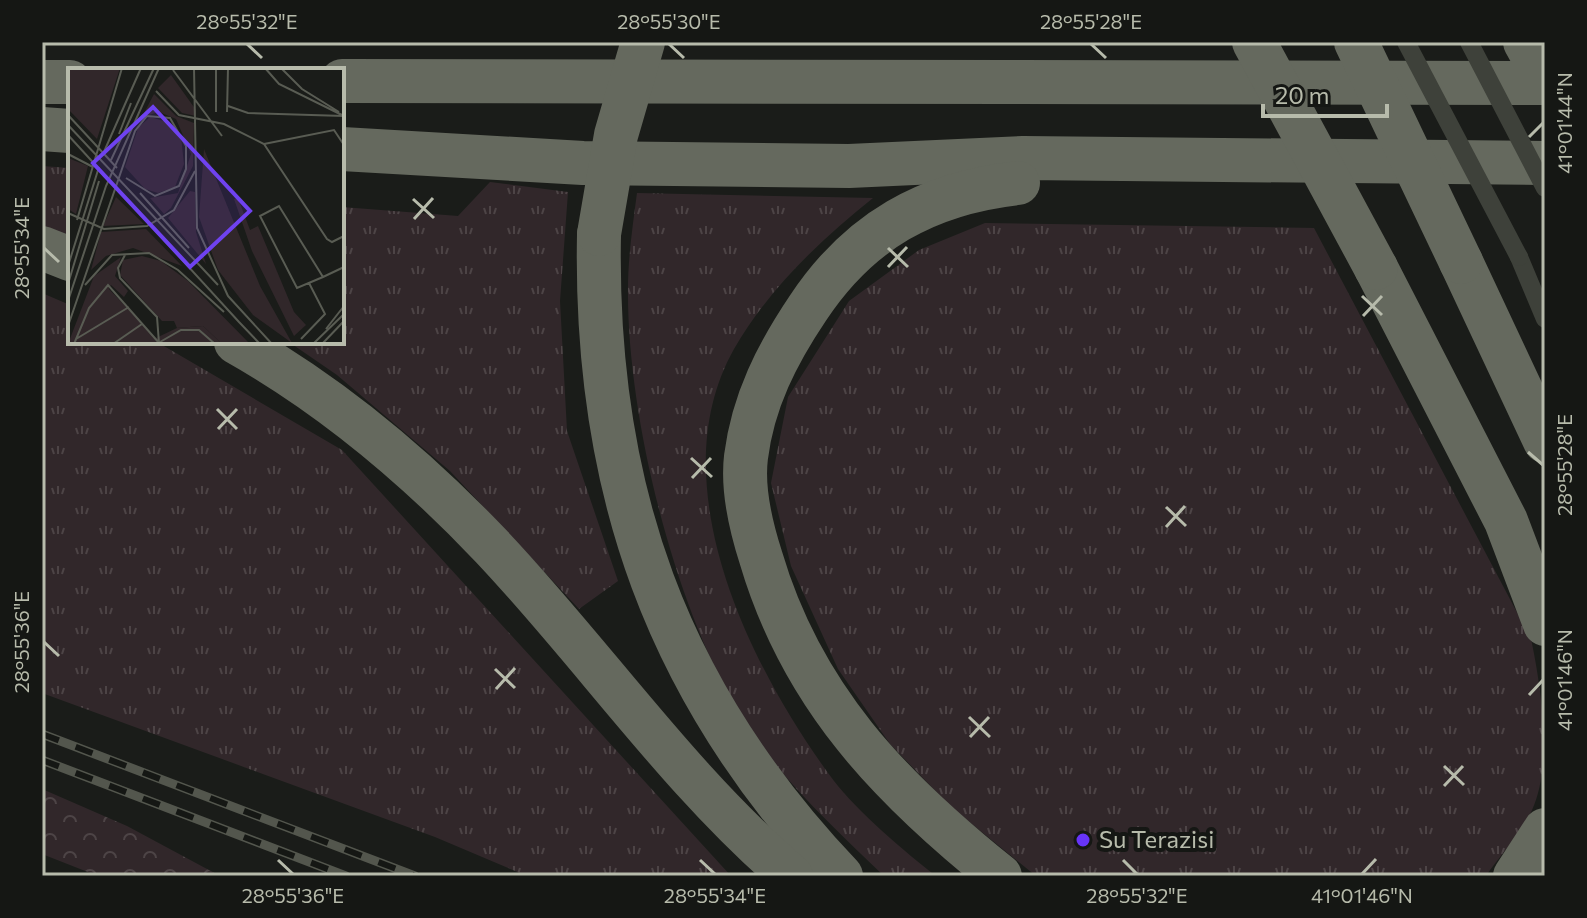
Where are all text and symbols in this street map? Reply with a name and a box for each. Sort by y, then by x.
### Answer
text: 28°55'32"E [196,9,298,33]
text: 28°55'30"E [617,9,721,33]
text: 28°55'28"E [1040,9,1142,33]
inset map [68,68,344,344]
scale bar [1263,68,1387,118]
text: 41°01'44"N [1552,72,1576,174]
text: 20 m [1275,80,1329,109]
text: 28°55'34"E [9,197,33,299]
text: 28°55'28"E [1552,414,1576,516]
text: 28°55'36"E [9,591,33,693]
text: 41°01'46"N [1552,629,1576,731]
place label: Su Terazisi [1099,824,1214,853]
marker: Su Terazisi [1074,831,1092,849]
text: 28°55'36"E [242,883,344,907]
text: 28°55'34"E [664,883,766,907]
text: 28°55'32"E [1086,883,1188,907]
text: 41°01'46"N [1311,883,1413,907]

